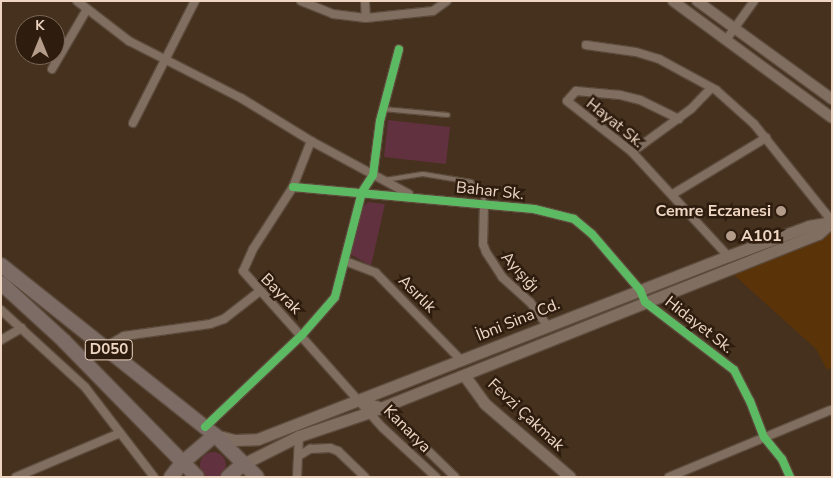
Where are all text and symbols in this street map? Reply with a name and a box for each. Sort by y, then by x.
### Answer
north arrow [15,15,65,65]
text: K [35,16,45,35]
street label: Hayat Sk. [582,94,648,152]
street label: Bahar Sk. [455,178,525,204]
place label: Cemre Eczanesi [656,201,771,221]
marker: Cemre Eczanesi [775,205,787,217]
place label: A101 [741,226,782,246]
marker: A101 [725,230,737,242]
street label: Ayışığı [497,248,543,296]
street label: Bayrak [257,270,305,318]
street label: Asırlık [394,271,440,317]
street label: Hidayet Sk. [661,292,737,358]
street label: İbni Sina Cd. [473,294,563,346]
road number: D050 [84,338,134,362]
street label: Fevzi Çakmak [484,375,568,455]
street label: Kanarya [379,401,435,457]

